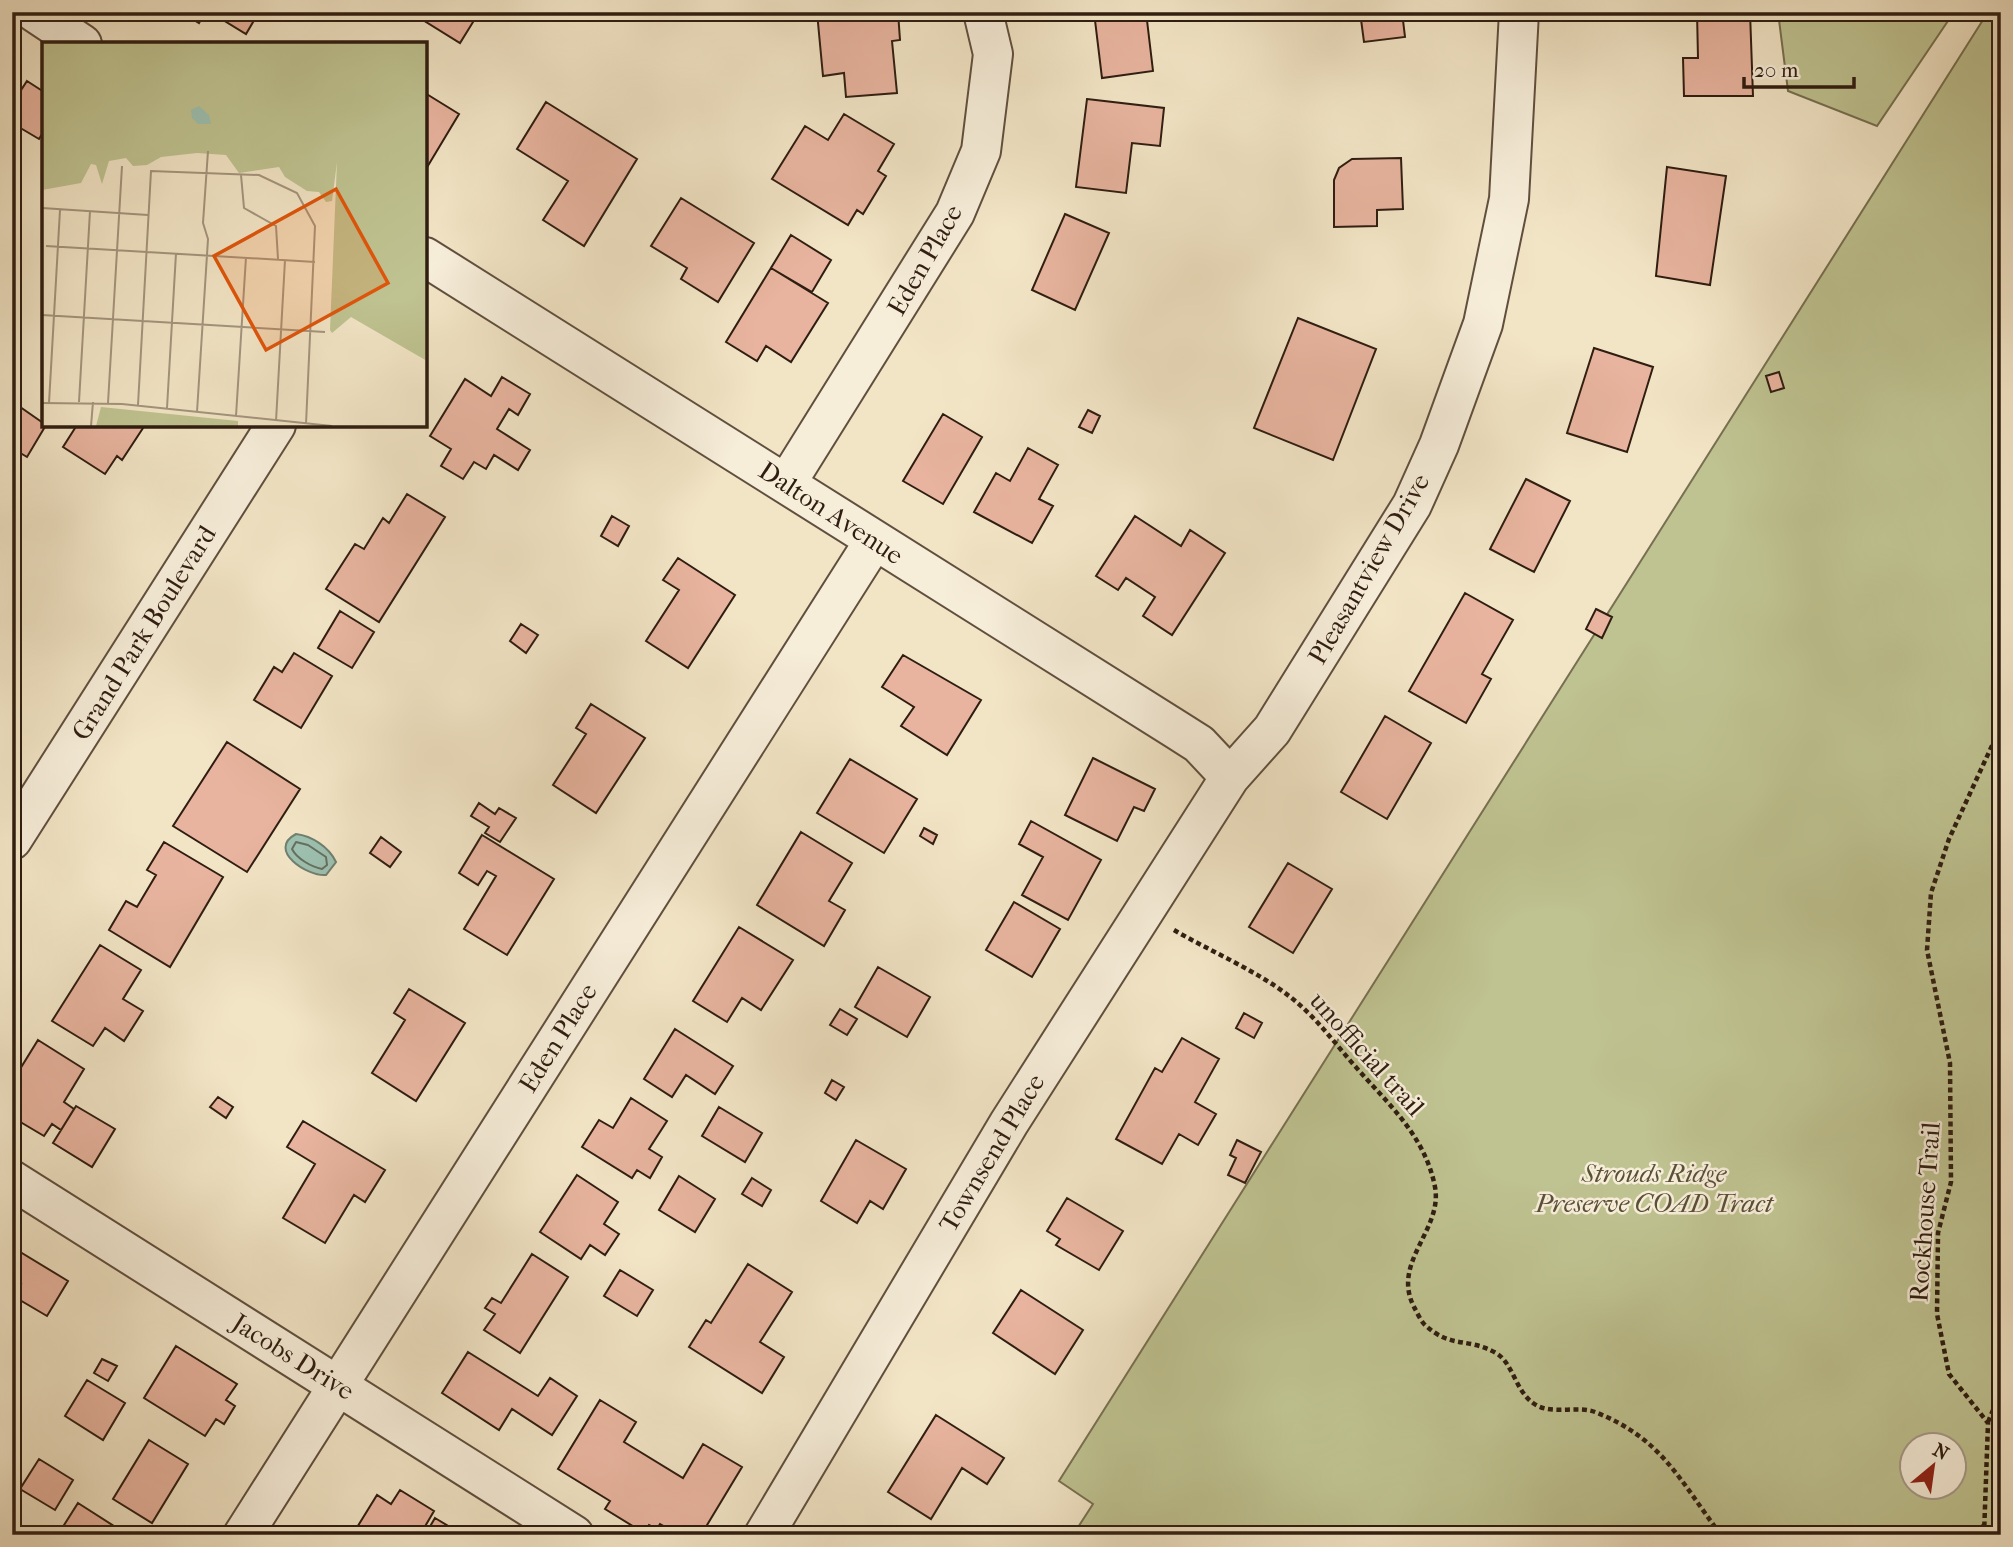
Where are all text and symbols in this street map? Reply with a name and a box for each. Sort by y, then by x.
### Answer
inset map [42,42,427,427]
scale bar [1744,46,1854,90]
text: 20 m [1754,58,1799,82]
street label: Eden Place [881,199,969,321]
street label: Dalton Avenue [753,455,909,571]
street label: Pleasantview Drive [1302,468,1436,670]
street label: Grand Park Boulevard [65,519,223,746]
street label: Eden Place [512,978,604,1098]
street label: unofficial trail [1302,985,1431,1123]
street label: Townsend Place [933,1068,1051,1238]
street label: Rockhouse Trail [1903,1121,1947,1303]
park label: Strouds Ridge Preserve COAD Tract [1534,1158,1775,1219]
street label: Jacobs Drive [225,1306,360,1407]
north arrow [1898,1432,1968,1502]
text: N [1929,1439,1953,1465]

